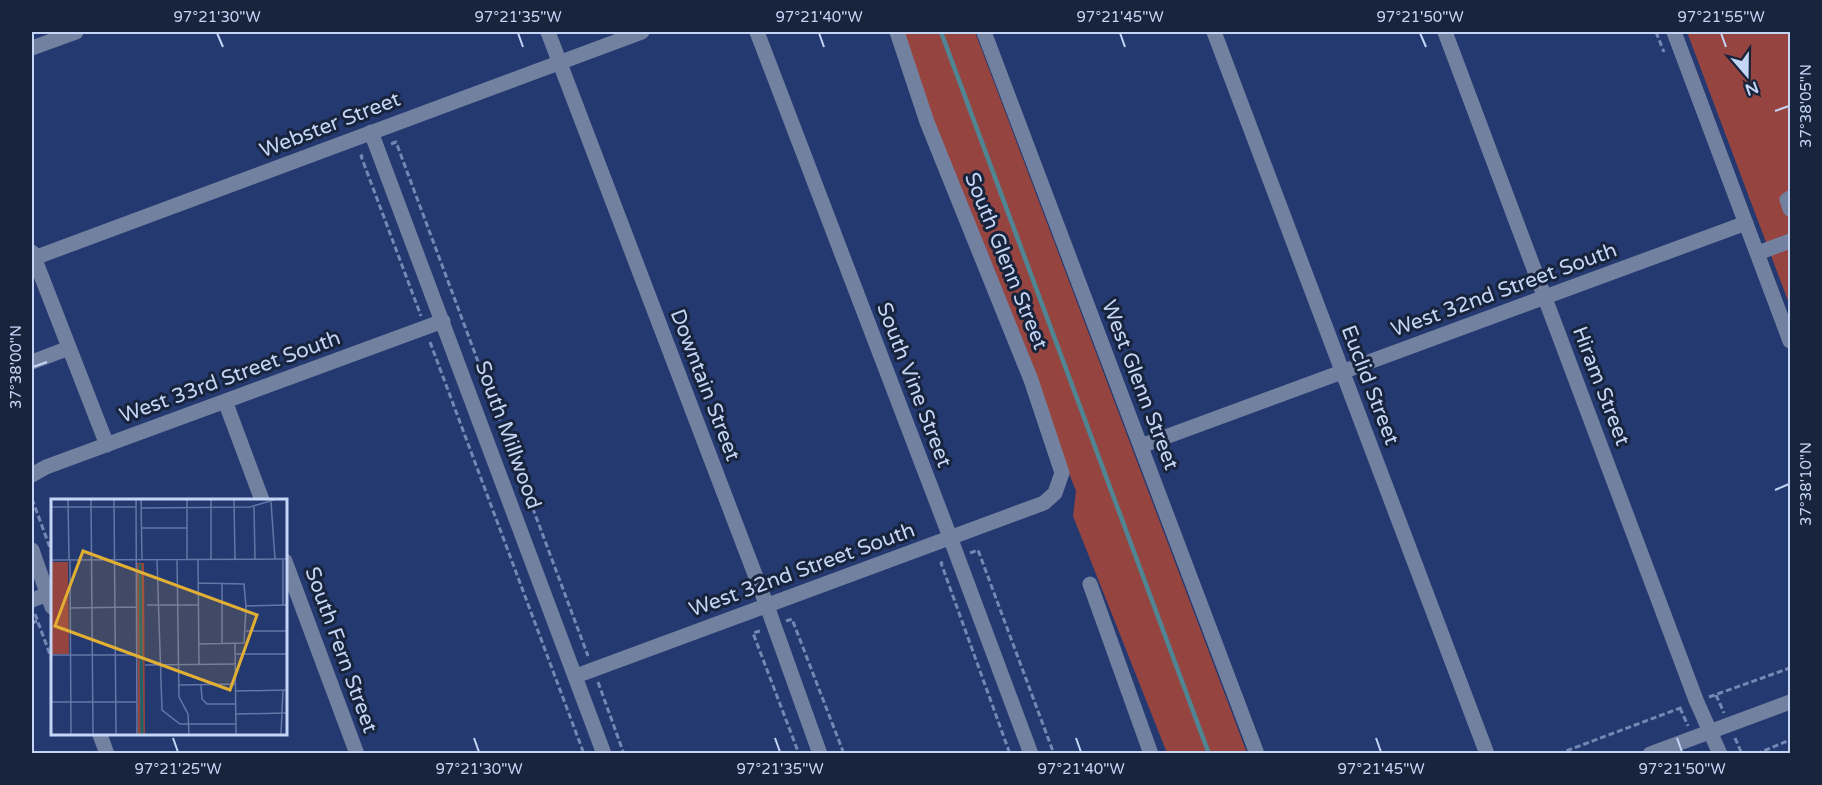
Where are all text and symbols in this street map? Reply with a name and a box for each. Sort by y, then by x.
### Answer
text: 97°21'30"W [173,8,261,26]
text: 97°21'35"W [474,8,562,26]
text: 97°21'40"W [775,8,863,26]
text: 97°21'45"W [1076,8,1164,26]
text: 97°21'50"W [1376,8,1464,26]
text: 97°21'55"W [1677,8,1765,26]
north arrow [1717,45,1777,105]
text: 37°38'05"N [1797,64,1815,148]
text: N [1742,77,1761,100]
street label: Webster Street [256,87,404,163]
street label: South Glenn Street [959,169,1053,353]
street label: West 32nd Street South [1388,238,1620,342]
street label: West Glenn Street [1096,297,1184,473]
street label: South Vine Street [871,299,957,471]
street label: Downtain Street [665,306,745,464]
street label: Euclid Street [1336,322,1404,448]
street label: Hiram Street [1567,323,1635,449]
text: 37°38'00"N [7,325,25,409]
street label: West 33rd Street South [116,325,344,429]
street label: South Millwood [470,358,546,512]
text: 37°38'10"N [1797,442,1815,526]
inset map [51,499,286,734]
street label: West 32nd Street South [686,518,918,622]
street label: South Fern Street [299,564,383,736]
text: 97°21'25"W [134,760,222,778]
text: 97°21'30"W [435,760,523,778]
text: 97°21'35"W [736,760,824,778]
text: 97°21'40"W [1037,760,1125,778]
text: 97°21'45"W [1337,760,1425,778]
text: 97°21'50"W [1638,760,1726,778]

